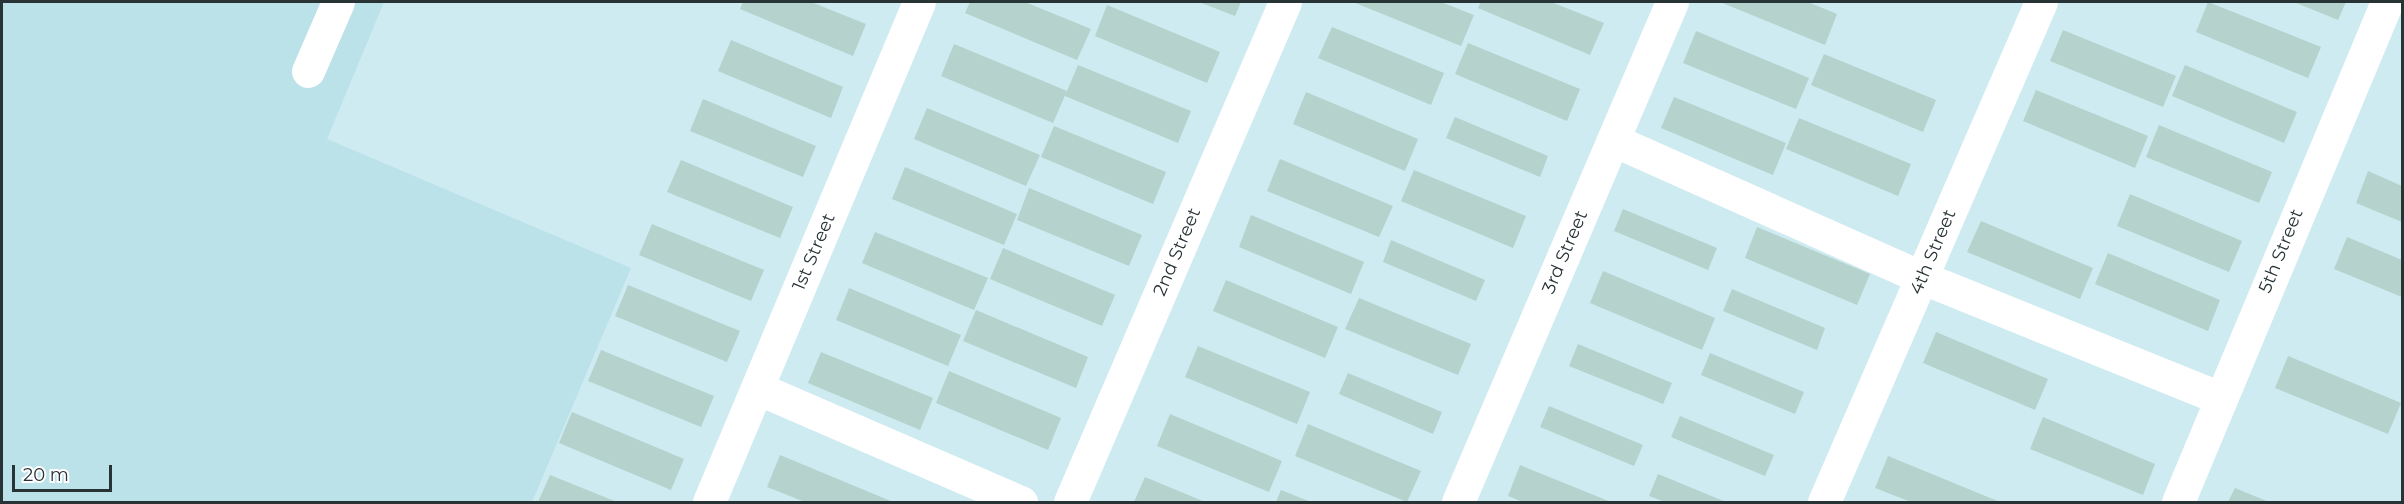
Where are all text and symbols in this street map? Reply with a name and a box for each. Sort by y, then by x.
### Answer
street label: 2nd Street [1149,205,1205,299]
street label: 4th Street [1905,206,1961,298]
street label: 5th Street [2254,206,2308,296]
street label: 3rd Street [1538,207,1592,297]
street label: 1st Street [788,210,840,294]
scale bar [15,453,116,491]
text: 20 m [23,464,69,486]

